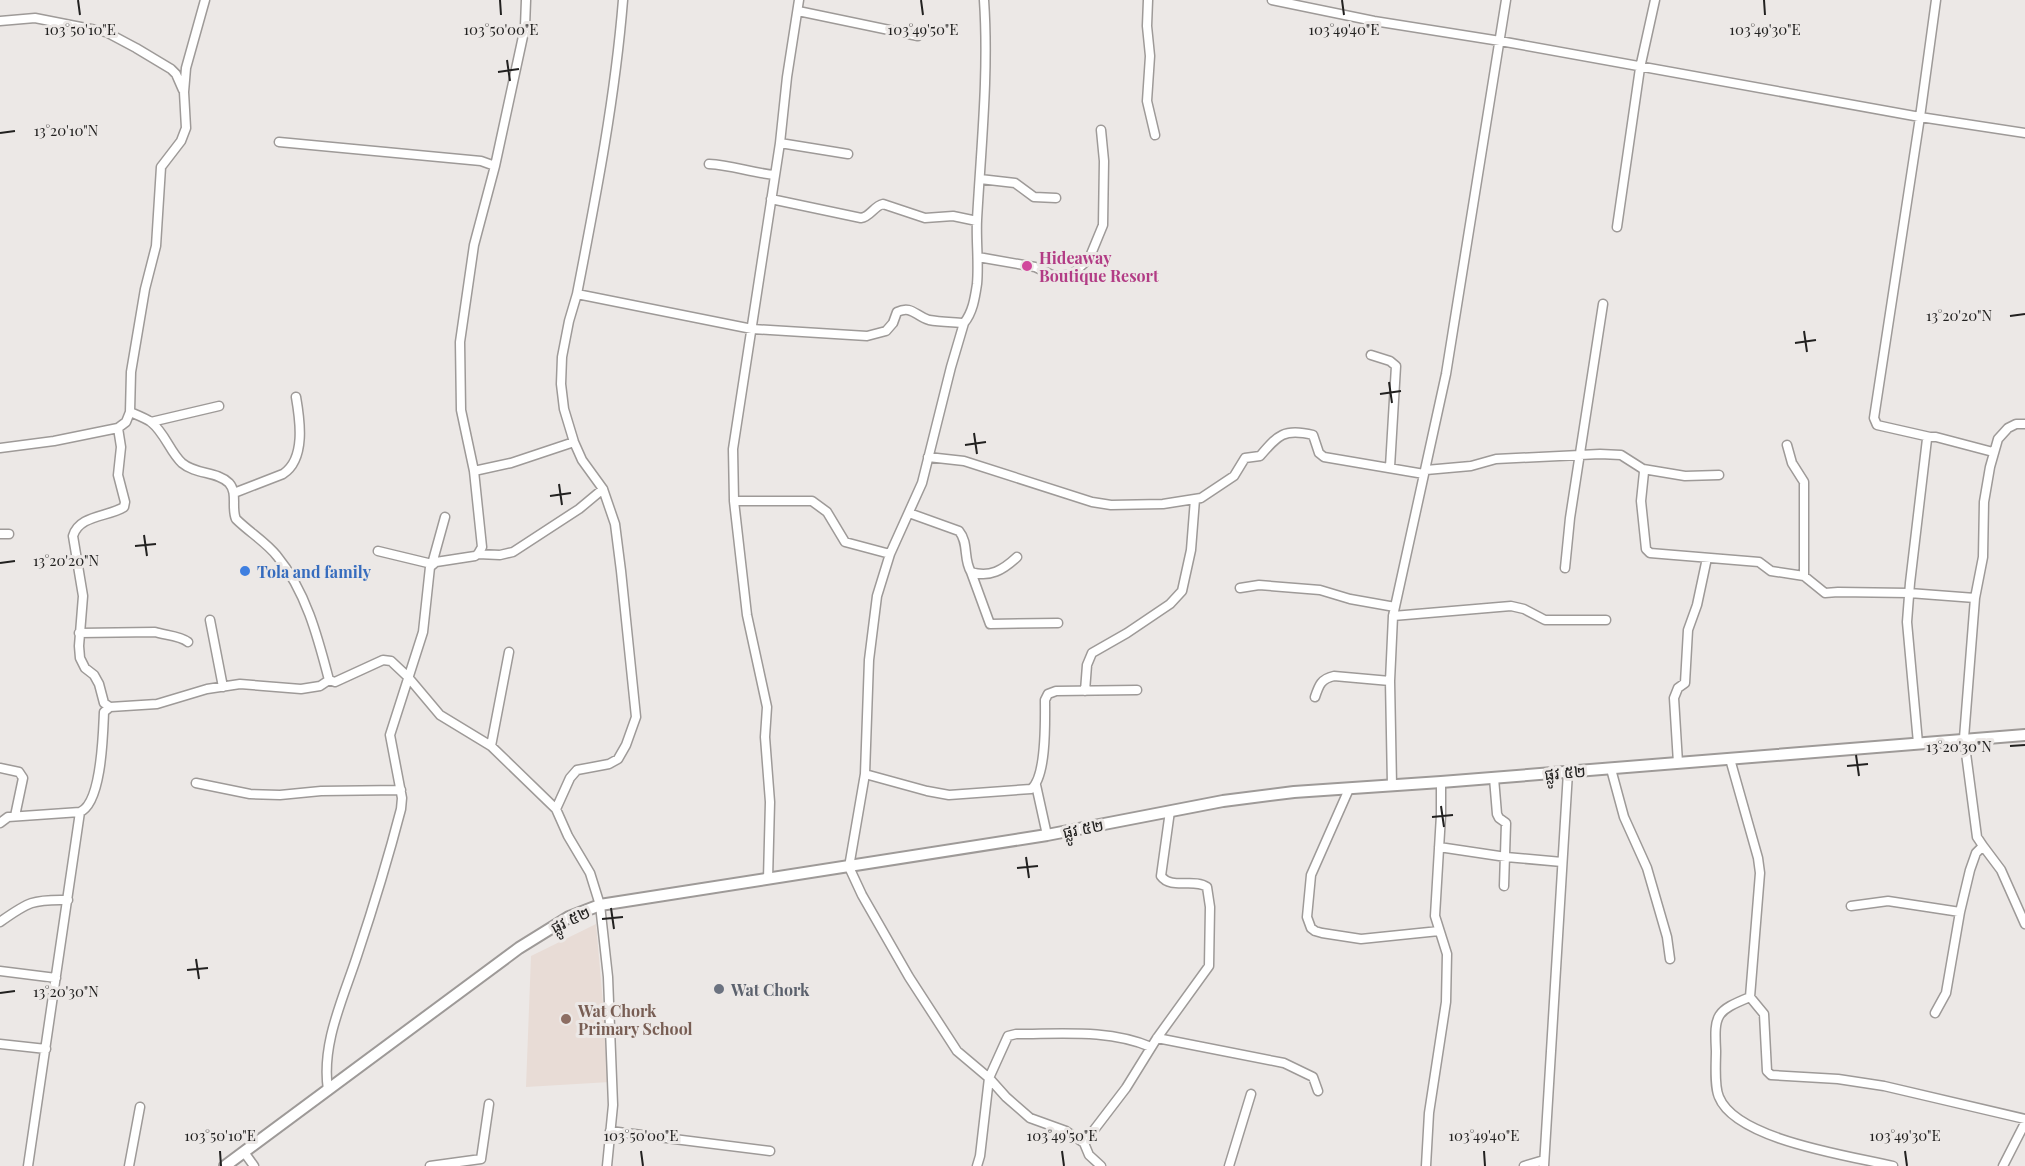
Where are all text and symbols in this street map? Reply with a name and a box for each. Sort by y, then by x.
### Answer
text: 103°50'10"E [44,19,116,39]
text: 103°50'00"E [464,19,538,39]
text: 103°49'50"E [888,19,958,39]
text: 103°49'40"E [1309,19,1379,39]
text: 103°49'30"E [1729,19,1801,39]
text: 13°20'10"N [34,120,99,140]
place label: Hideaway Boutique Resort [1039,247,1159,286]
marker: Hideaway Boutique Resort [1020,259,1034,273]
text: 13°20'20"N [1926,305,1993,325]
text: 13°20'20"N [33,550,100,570]
place label: Tola and family [257,561,372,582]
marker: Tola and family [238,564,252,578]
text: 13°20'30"N [1926,736,1992,756]
street label: ផ្លូវ ៥២ [1543,760,1587,789]
street label: ផ្លូវ ៥២ [1061,814,1106,847]
street label: ផ្លូវ ៥២ [547,901,595,942]
place label: Wat Chork [730,979,810,1000]
text: 13°20'30"N [33,981,99,1001]
marker: Wat Chork [712,982,726,996]
place label: Wat Chork Primary School [577,1000,693,1039]
marker: Wat Chork Primary School [559,1012,573,1026]
text: 103°50'10"E [184,1125,256,1145]
text: 103°50'00"E [604,1125,678,1145]
text: 103°49'50"E [1027,1125,1097,1145]
text: 103°49'40"E [1449,1125,1519,1145]
text: 103°49'30"E [1869,1125,1941,1145]

